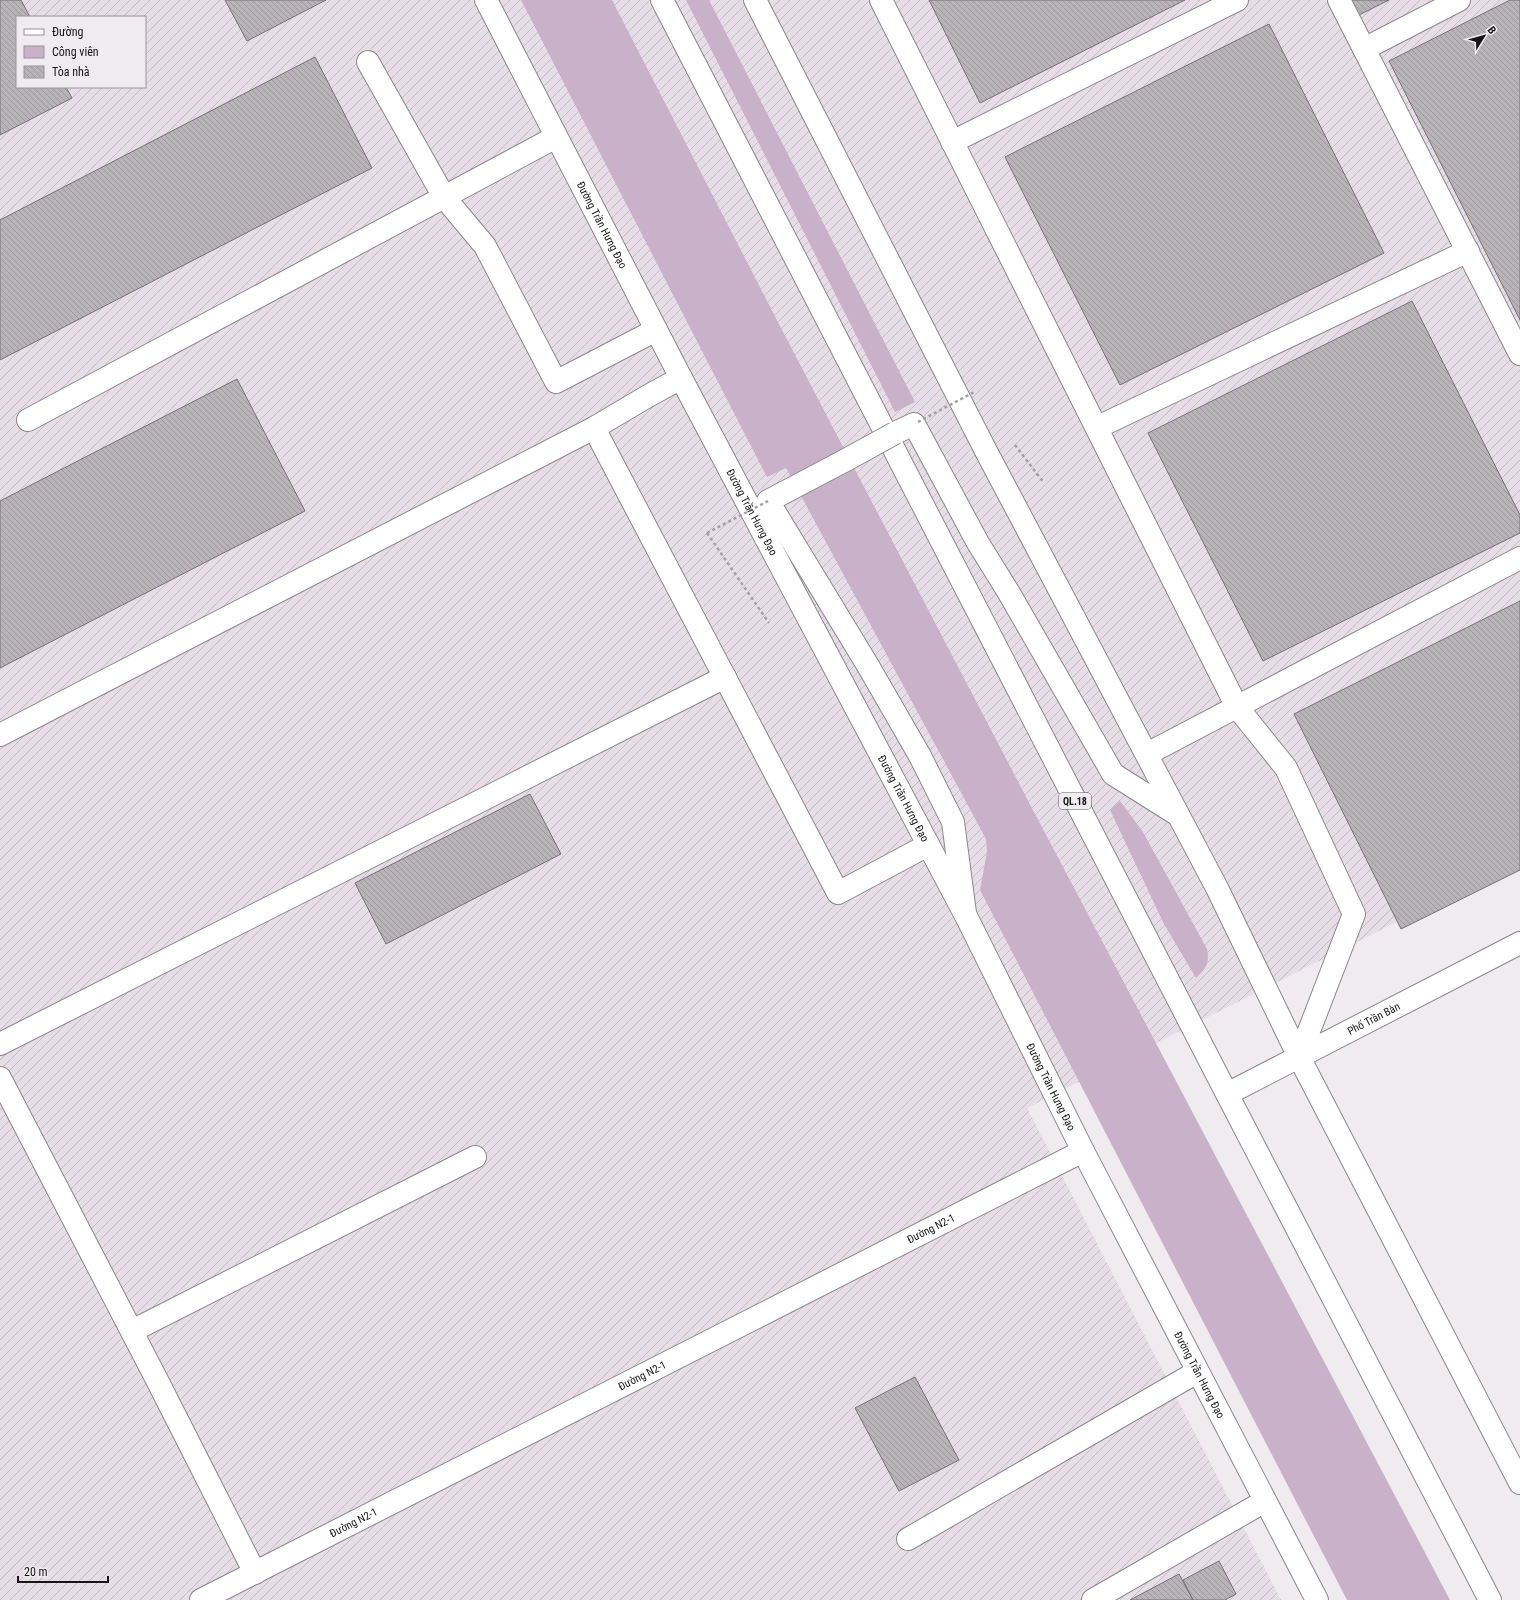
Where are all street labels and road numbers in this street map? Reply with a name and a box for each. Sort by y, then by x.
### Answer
street label: Đường Trần Hưng Đạo [574,179,630,271]
street label: Đường Trần Hưng Đạo [723,467,780,558]
street label: Đường Trần Hưng Đạo [875,753,932,845]
road number: QL.18 [1059,793,1091,809]
street label: Phố Trần Bàn [1345,1000,1402,1038]
street label: Đường Trần Hưng Đạo [1023,1041,1078,1133]
street label: Đường N2-1 [905,1211,957,1246]
street label: Đường Trần Hưng Đạo [1171,1329,1227,1421]
street label: Đường N2-1 [616,1358,668,1393]
street label: Đường N2-1 [328,1505,380,1540]

